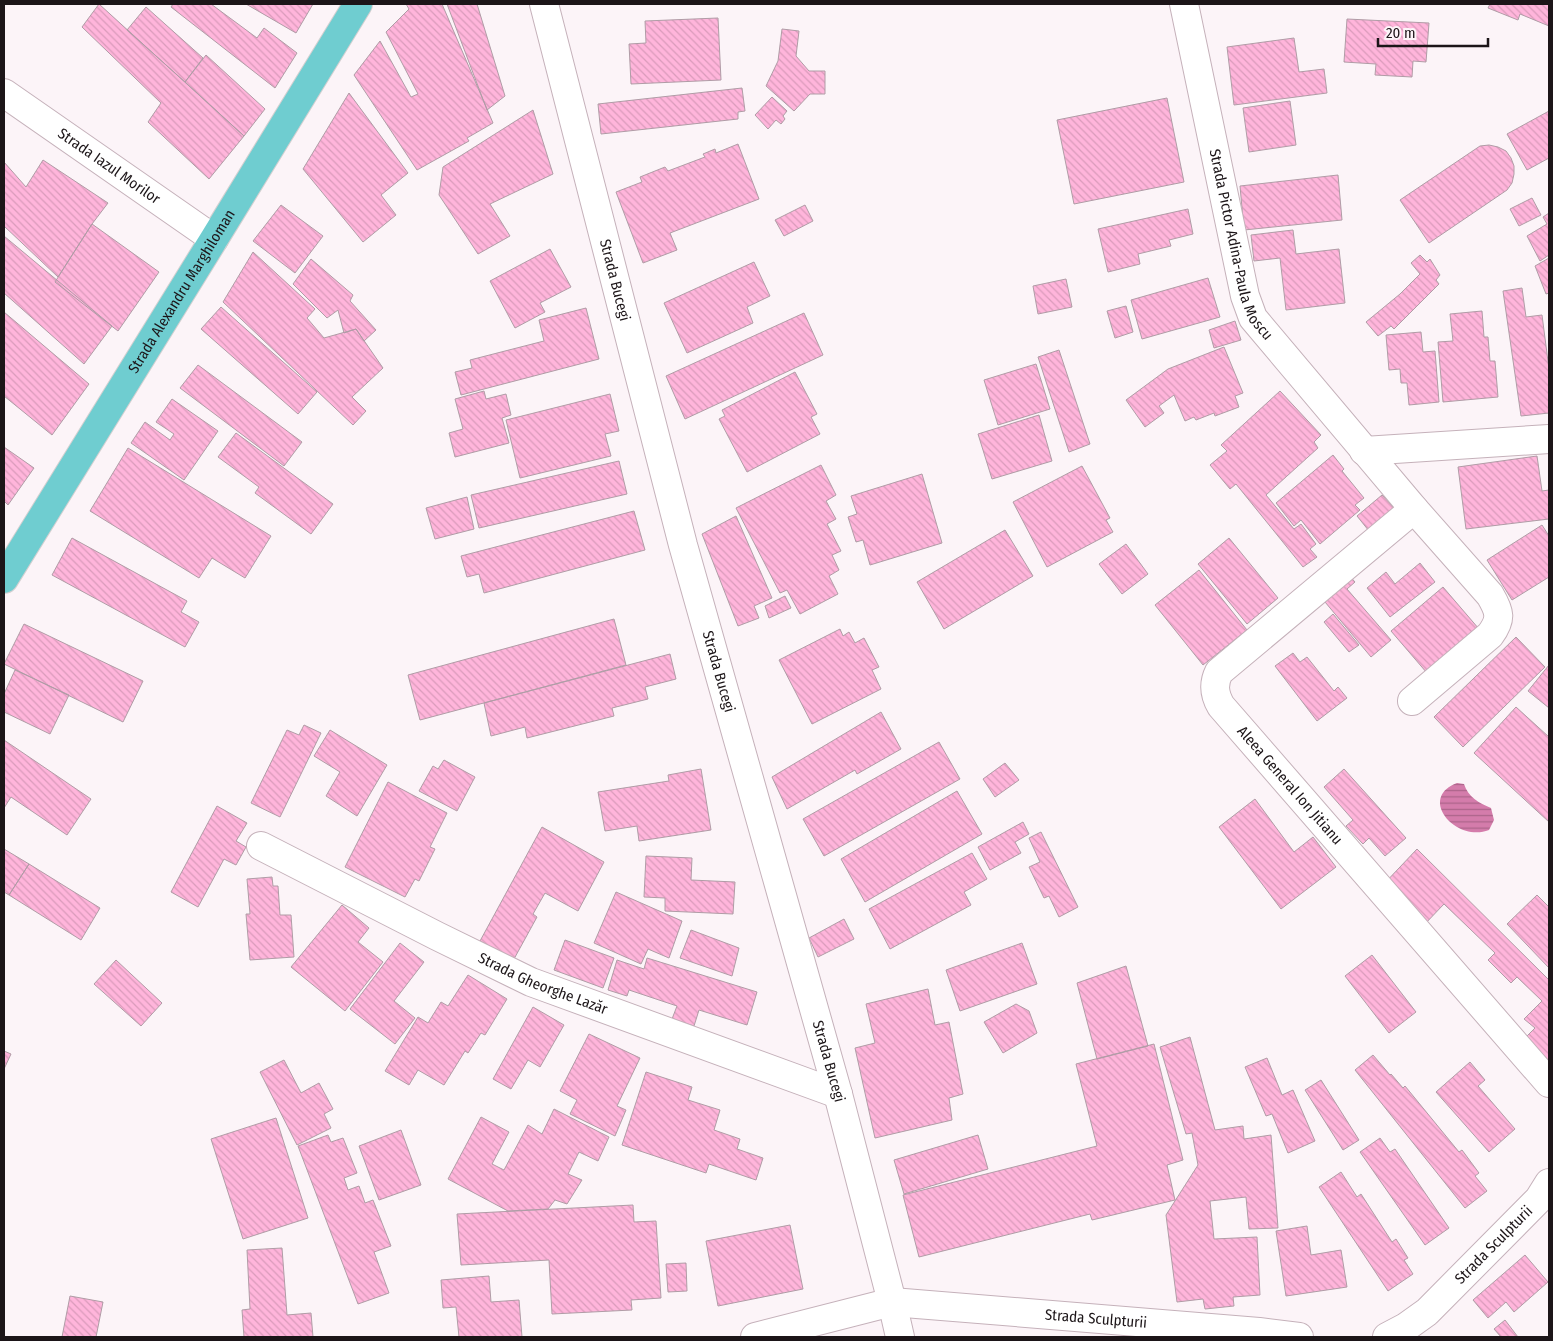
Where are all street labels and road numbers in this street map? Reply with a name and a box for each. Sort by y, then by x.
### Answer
street label: Strada Iazul Morilor [54,124,164,208]
street label: Strada Pictor Adina-Paula Moscu [1206,147,1277,344]
street label: Strada Alexandru Marghiloman [124,206,239,377]
street label: Strada Bucegi [596,237,634,323]
street label: Strada Bucegi [699,629,739,714]
street label: Aleea General Ion Jitianu [1234,722,1346,848]
street label: Strada Gheorghe Lazăr [475,949,611,1018]
street label: Strada Bucegi [809,1018,849,1104]
street label: Strada Sculpturii [1451,1202,1536,1287]
street label: Strada Sculpturii [1044,1306,1148,1332]

